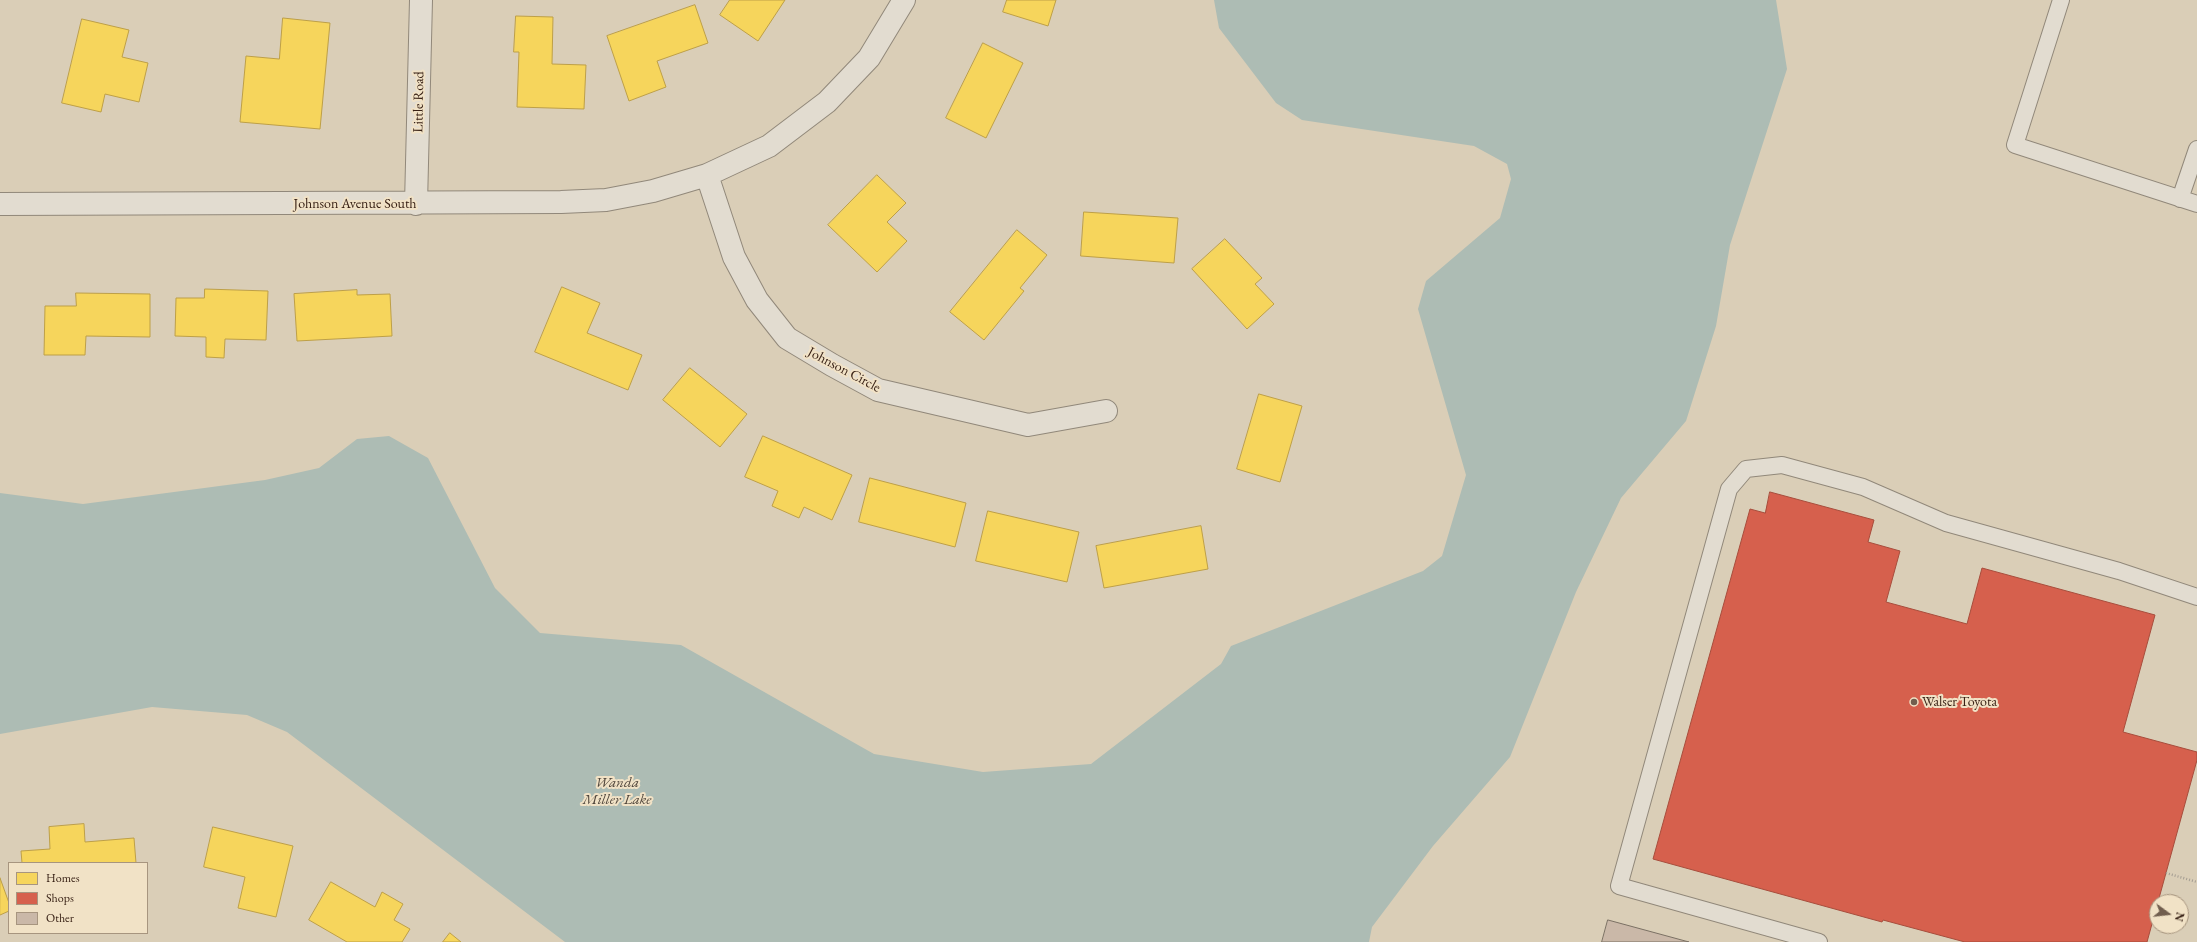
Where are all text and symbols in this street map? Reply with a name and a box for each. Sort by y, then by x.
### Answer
street label: Little Road [410,71,428,133]
street label: Johnson Avenue South [293,196,417,212]
street label: Johnson Circle [805,344,883,396]
place label: Walser Toyota [1922,694,1997,710]
marker: Walser Toyota [1909,697,1919,707]
water label: Wanda Miller Lake [583,774,651,809]
legend [8,862,148,934]
text: Homes [46,870,80,886]
text: Shops [46,890,74,906]
north arrow [2149,894,2189,934]
text: Other [46,910,74,926]
text: N [2172,911,2188,923]

